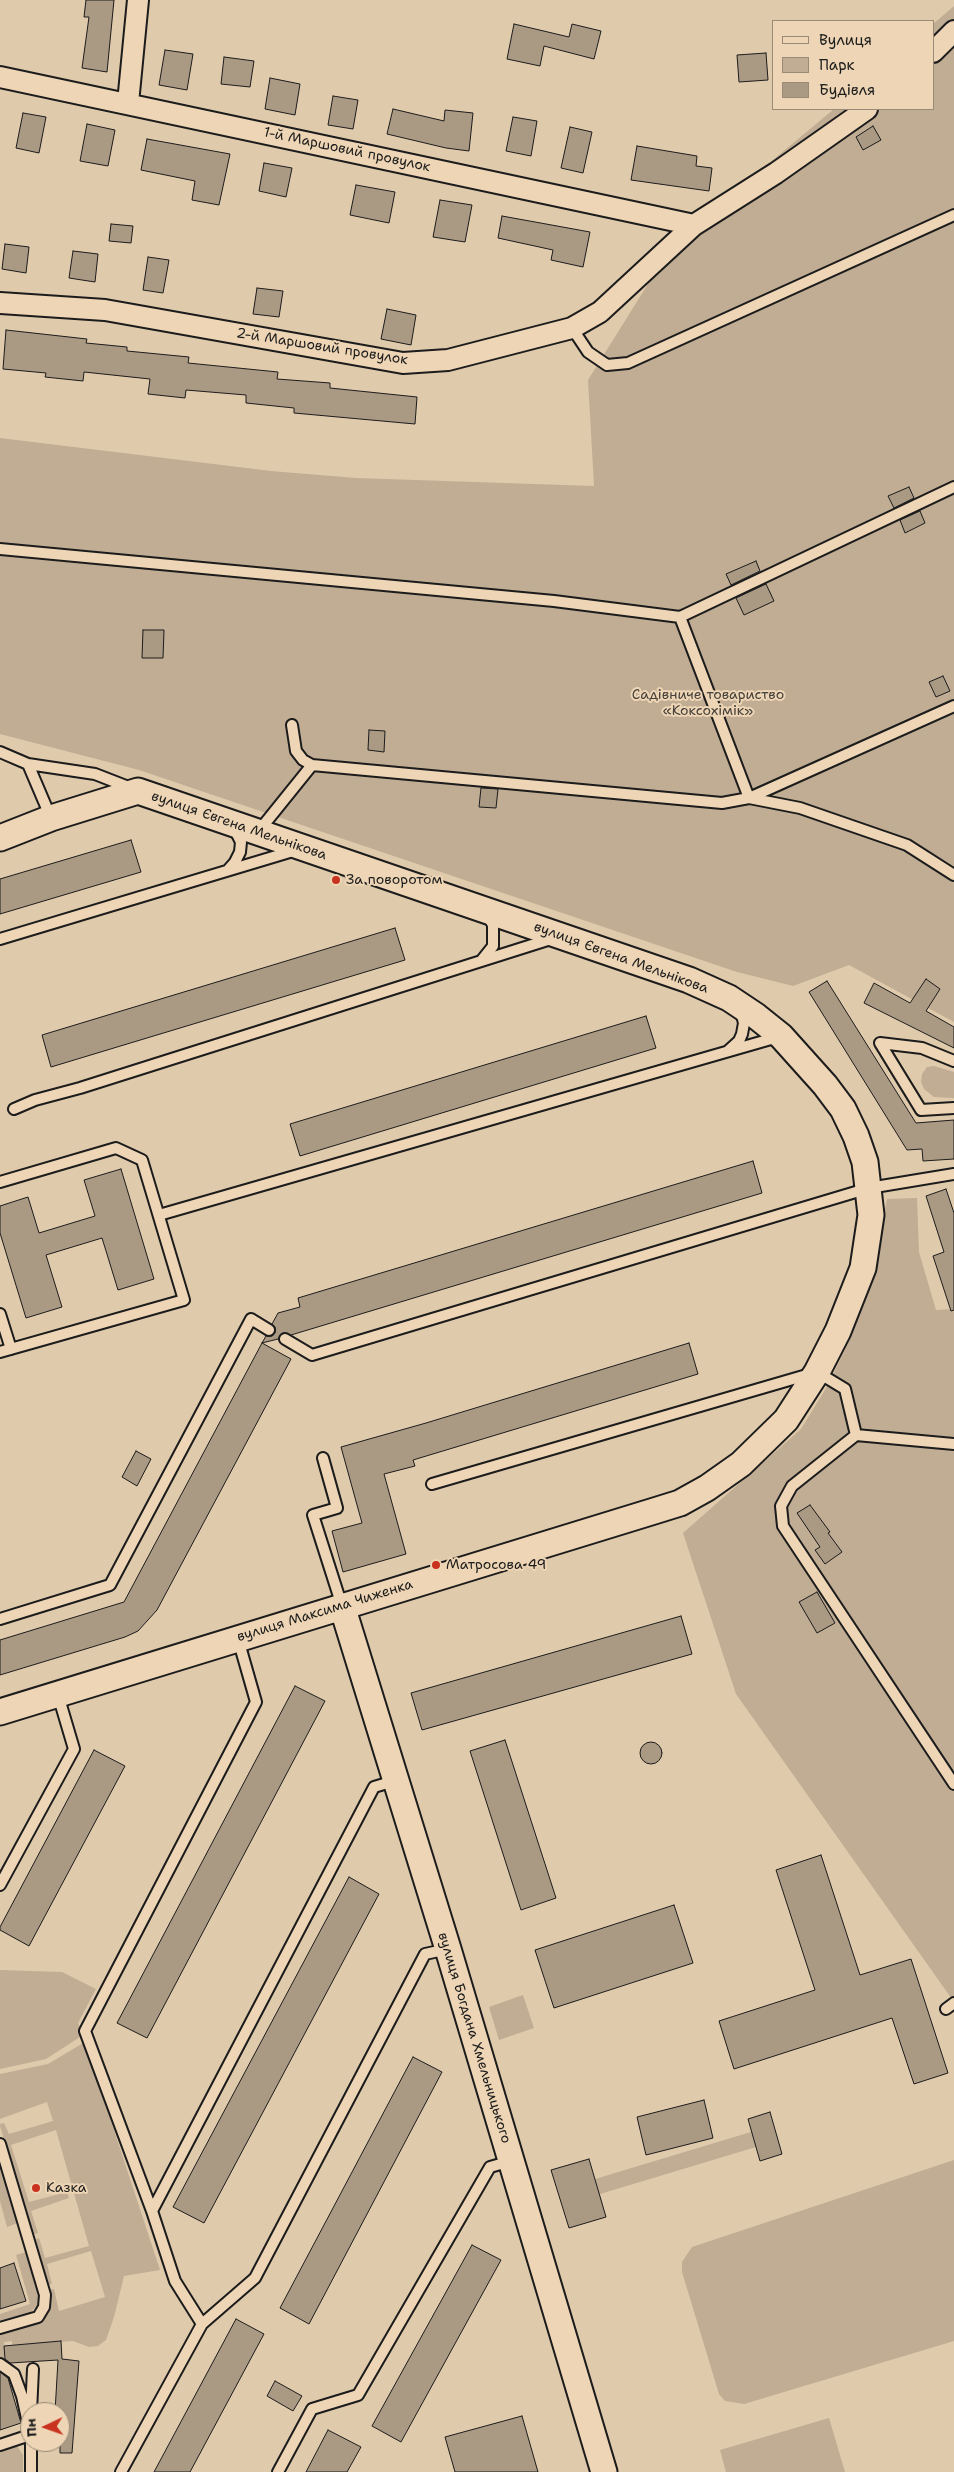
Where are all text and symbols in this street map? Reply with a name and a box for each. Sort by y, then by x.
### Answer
legend [772,20,934,110]
text: Вулиця [819,30,872,50]
text: Парк [819,55,855,75]
text: Будівля [819,80,875,100]
street label: 1-й Маршовий провулок [262,124,432,176]
street label: 2-й Маршовий провулок [235,325,409,369]
park label: Садівниче товариство «Коксохімік» [632,687,784,720]
street label: вулиця Євгена Мельнікова [149,788,329,864]
place label: За поворотом [346,872,442,888]
marker: За поворотом [330,874,342,886]
street label: вулиця Євгена Мельнікова [531,919,711,997]
place label: Матросова 49 [446,1557,546,1573]
marker: Матросова 49 [430,1559,442,1571]
street label: вулиця Максима Чиженка [235,1576,415,1646]
street label: вулиця Богдана Хмельницького [434,1930,514,2146]
place label: Казка [46,2180,86,2196]
marker: Казка [30,2182,42,2194]
north arrow [20,2402,70,2452]
text: Пн [22,2418,40,2437]

